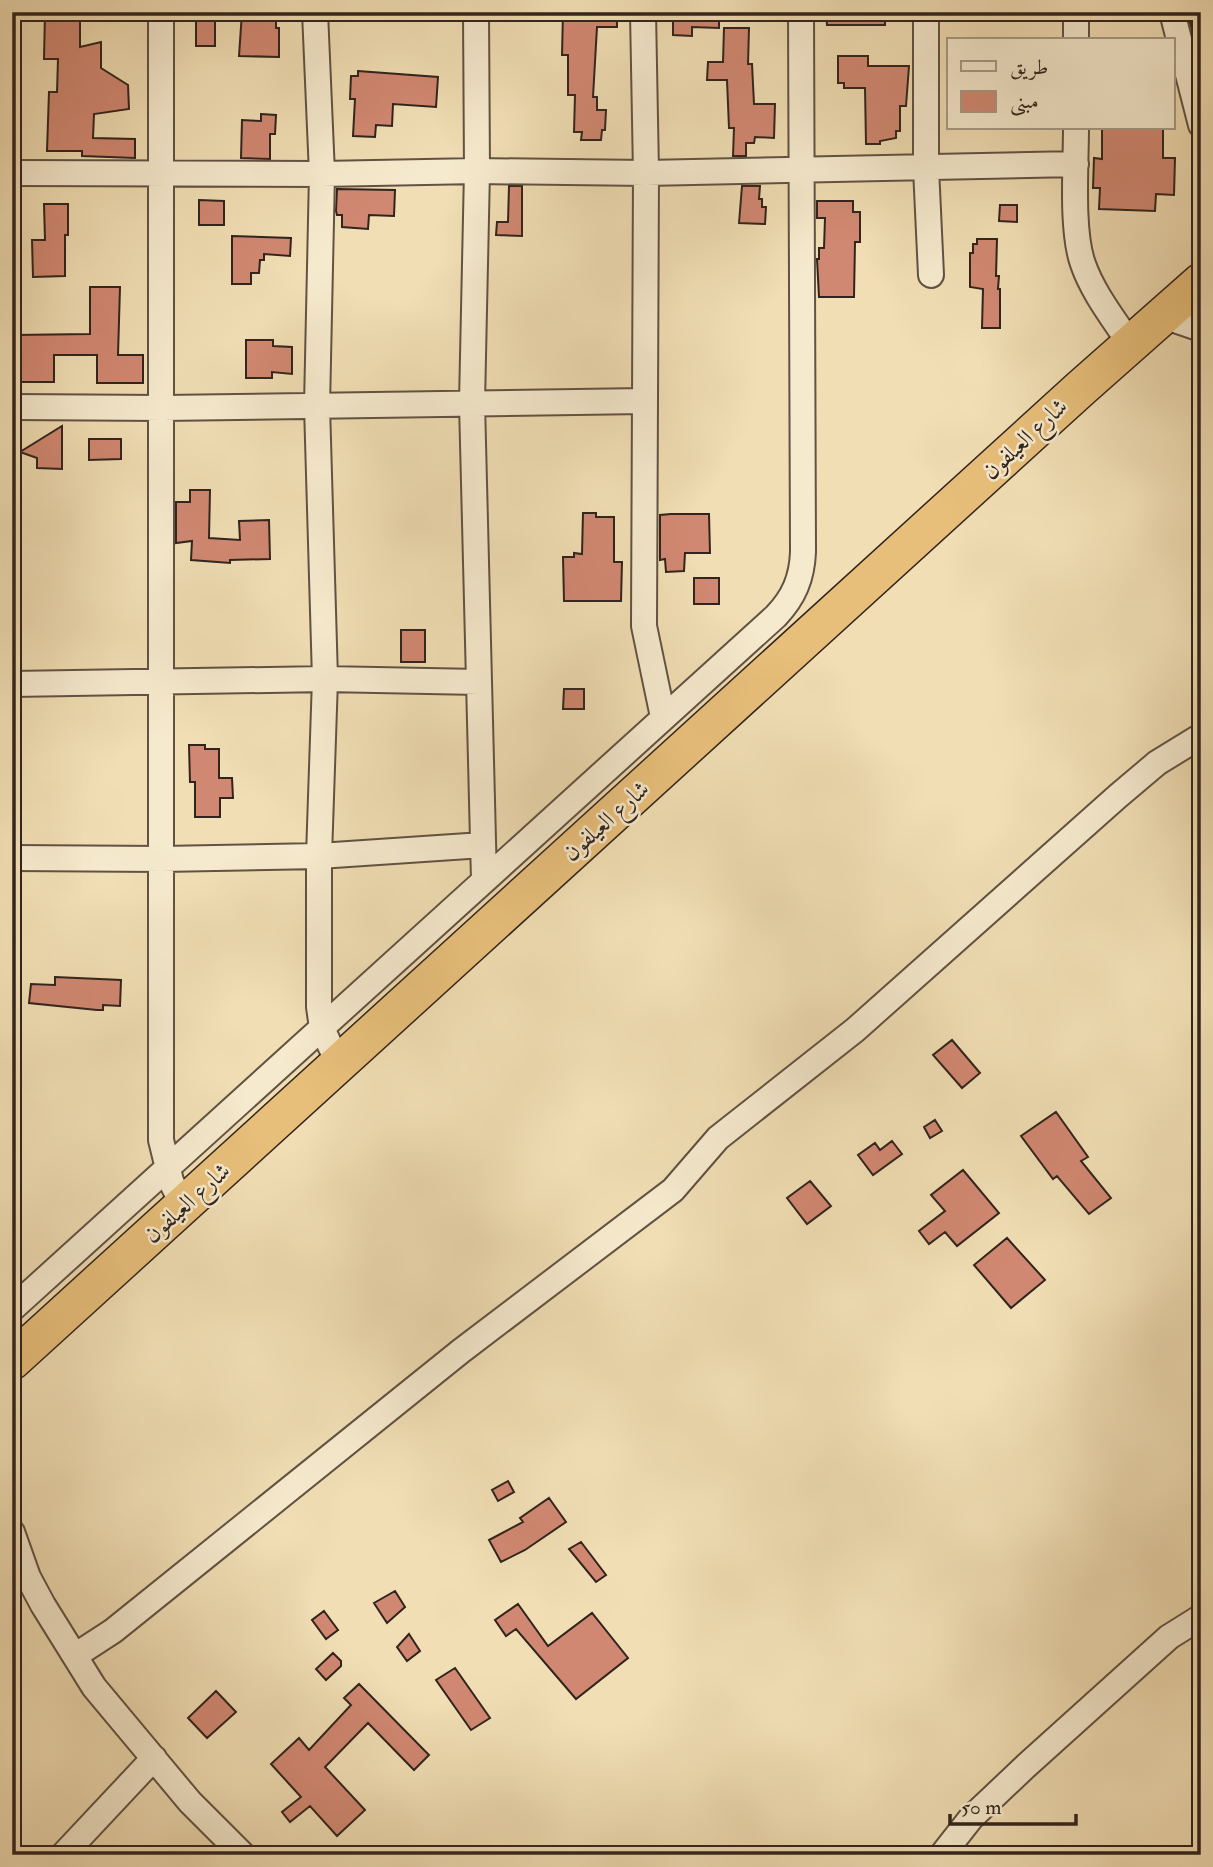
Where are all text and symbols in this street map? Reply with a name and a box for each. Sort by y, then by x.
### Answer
legend [947,38,1174,130]
text: طريق [1010,54,1048,81]
text: مبنى [1010,88,1039,116]
street label: شارع العيلفون [975,391,1077,490]
street label: شارع العيلفون [556,774,659,871]
street label: شارع العيلفون [137,1156,240,1253]
scale bar [950,1783,1076,1827]
text: 50 m [961,1794,1002,1821]

